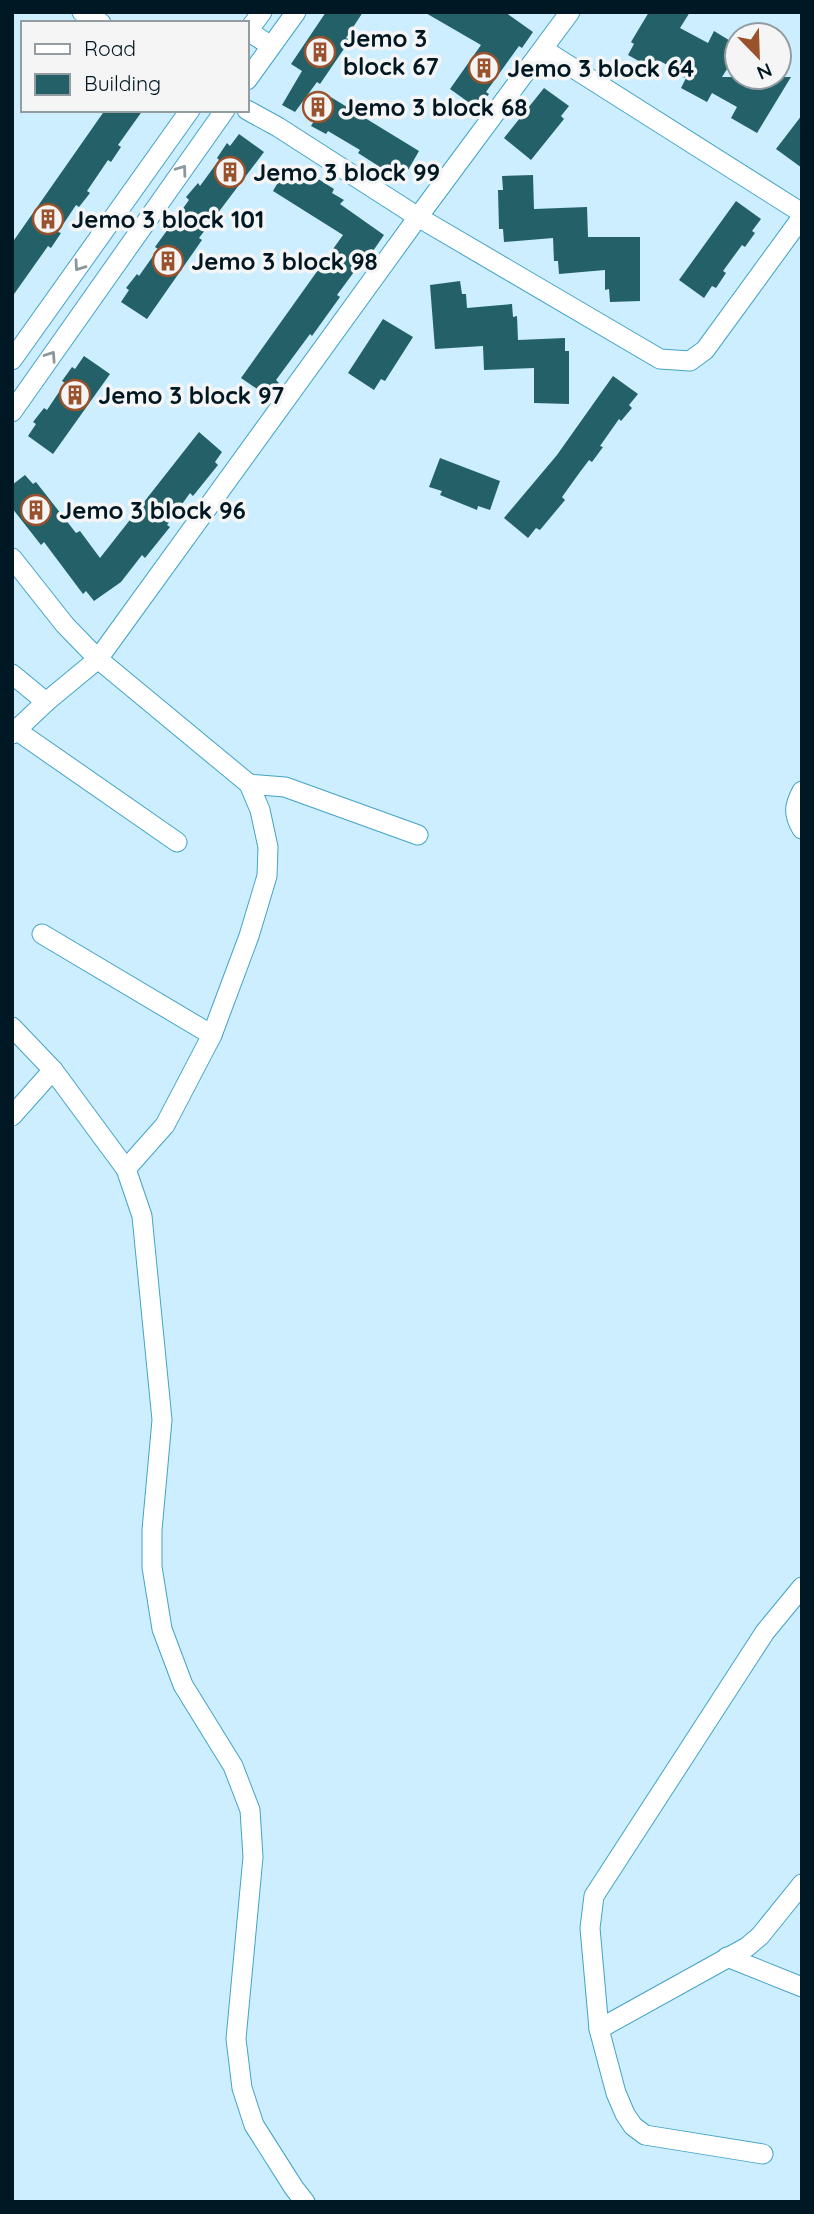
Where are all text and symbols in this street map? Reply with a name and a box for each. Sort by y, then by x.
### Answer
legend [21,21,248,112]
north arrow [723,21,793,91]
place label: Jemo 3 block 67 [343,23,439,81]
text: Road [84,35,136,61]
building icon: Jemo 3 block 67 [303,35,337,69]
building icon: Jemo 3 block 64 [467,51,501,85]
place label: Jemo 3 block 64 [507,53,694,83]
text: N [754,58,776,85]
text: Building [84,70,161,96]
building icon: Jemo 3 block 68 [301,90,335,124]
place label: Jemo 3 block 68 [341,92,527,122]
building icon: Jemo 3 block 99 [213,155,247,189]
place label: Jemo 3 block 99 [253,157,440,187]
one-way arrow [174,165,186,178]
building icon: Jemo 3 block 101 [31,202,65,236]
place label: Jemo 3 block 101 [71,204,264,234]
building icon: Jemo 3 block 98 [151,244,185,278]
place label: Jemo 3 block 98 [191,246,378,276]
one-way arrow [75,258,87,271]
one-way arrow [43,351,55,364]
building icon: Jemo 3 block 97 [58,378,92,412]
place label: Jemo 3 block 97 [98,380,284,410]
building icon: Jemo 3 block 96 [19,493,53,527]
place label: Jemo 3 block 96 [59,495,246,525]

